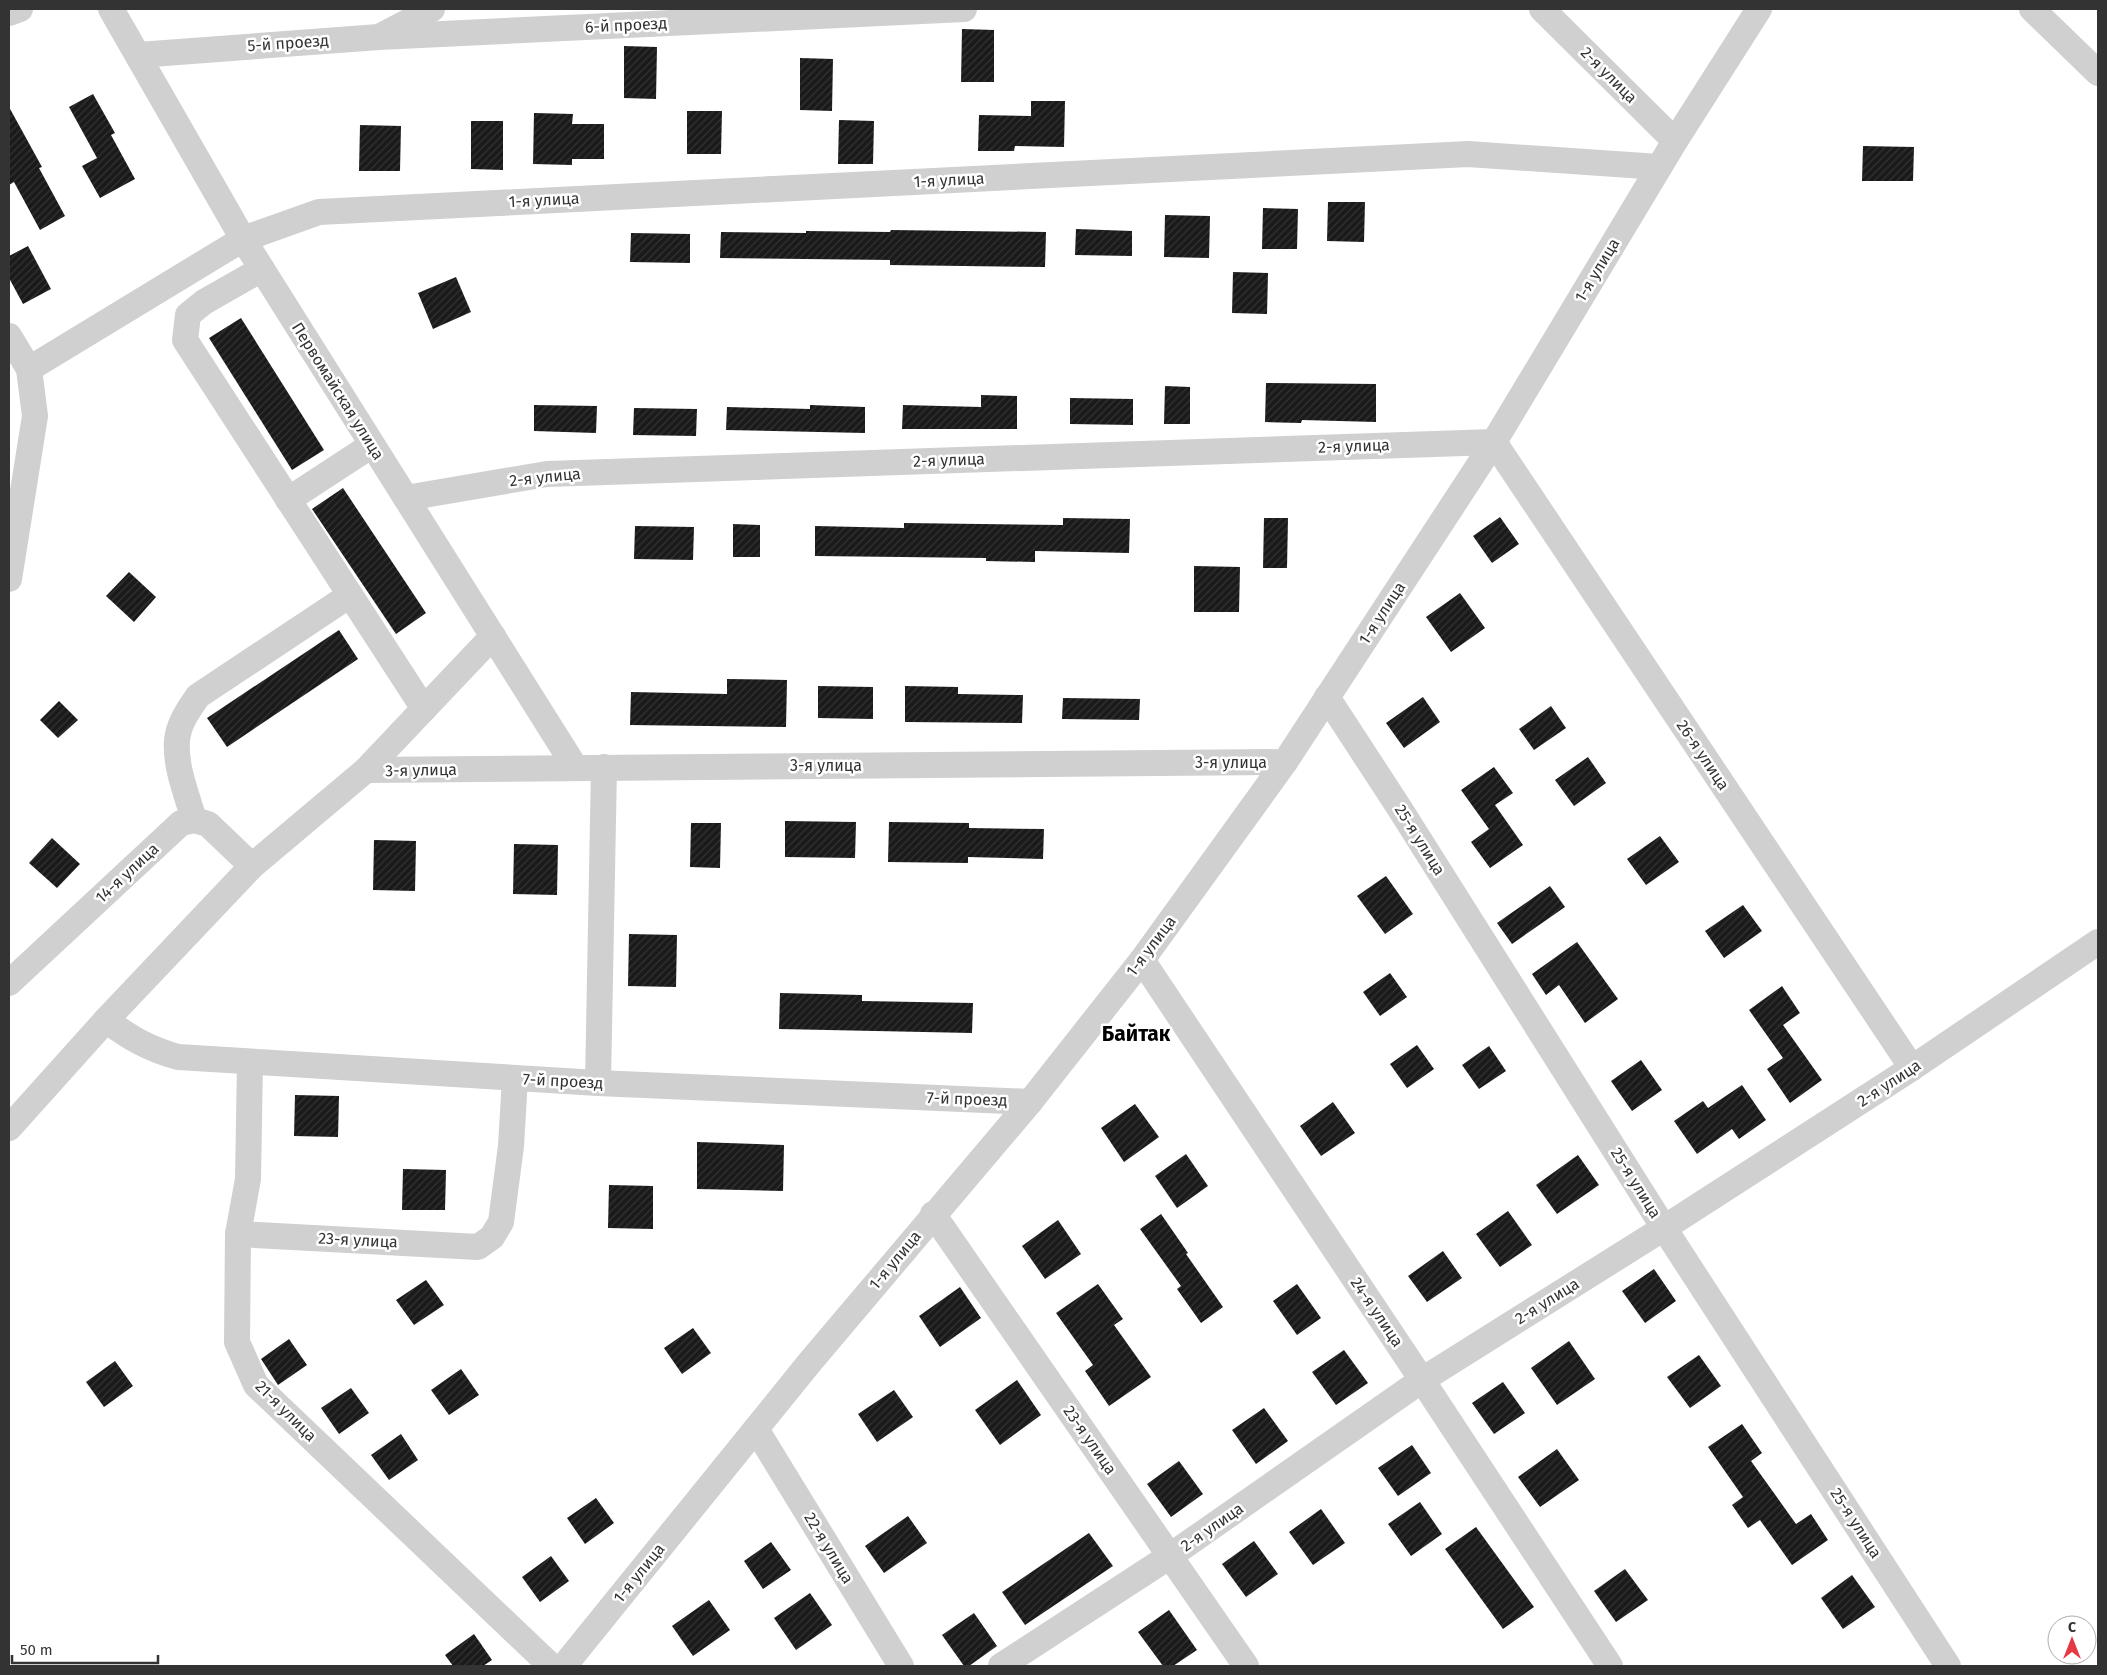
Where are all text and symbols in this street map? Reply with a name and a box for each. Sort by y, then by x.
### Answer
street label: 6-й проезд [584,13,668,37]
street label: 5-й проезд [247,31,329,55]
street label: 2-я улица [1577,43,1641,107]
street label: 1-я улица [913,169,985,191]
street label: 1-я улица [508,189,580,211]
street label: 1-я улица [1571,235,1623,305]
street label: Первомайская улица [288,319,388,463]
street label: 2-я улица [1318,435,1390,457]
street label: 2-я улица [913,449,985,471]
street label: 2-я улица [508,464,582,490]
street label: 1-я улица [1355,578,1409,648]
street label: 26-я улица [1673,716,1733,794]
street label: 3-я улица [1195,753,1267,772]
street label: 3-я улица [790,756,862,775]
street label: 3-я улица [385,760,457,780]
street label: 25-я улица [1391,801,1449,879]
street label: 14-я улица [92,839,162,907]
street label: 1-я улица [1122,912,1180,980]
district label: Байтак [1102,1021,1171,1047]
street label: 2-я улица [1854,1055,1924,1111]
street label: 7-й проезд [522,1069,604,1093]
street label: 7-й проезд [926,1088,1008,1110]
street label: 25-я улица [1607,1144,1665,1222]
street label: 1-я улица [865,1227,925,1293]
street label: 23-я улица [318,1228,398,1252]
street label: 24-я улица [1347,1274,1407,1350]
street label: 2-я улица [1512,1274,1582,1328]
street label: 21-я улица [252,1377,320,1445]
street label: 23-я улица [1059,1402,1121,1478]
street label: 25-я улица [1826,1484,1886,1562]
street label: 2-я улица [1177,1499,1247,1555]
street label: 22-я улица [800,1509,858,1587]
street label: 1-я улица [609,1540,669,1606]
north arrow [2047,1615,2097,1665]
text: С [2068,1619,2076,1636]
scale bar [12,1632,159,1664]
text: 50 m [20,1641,53,1659]

